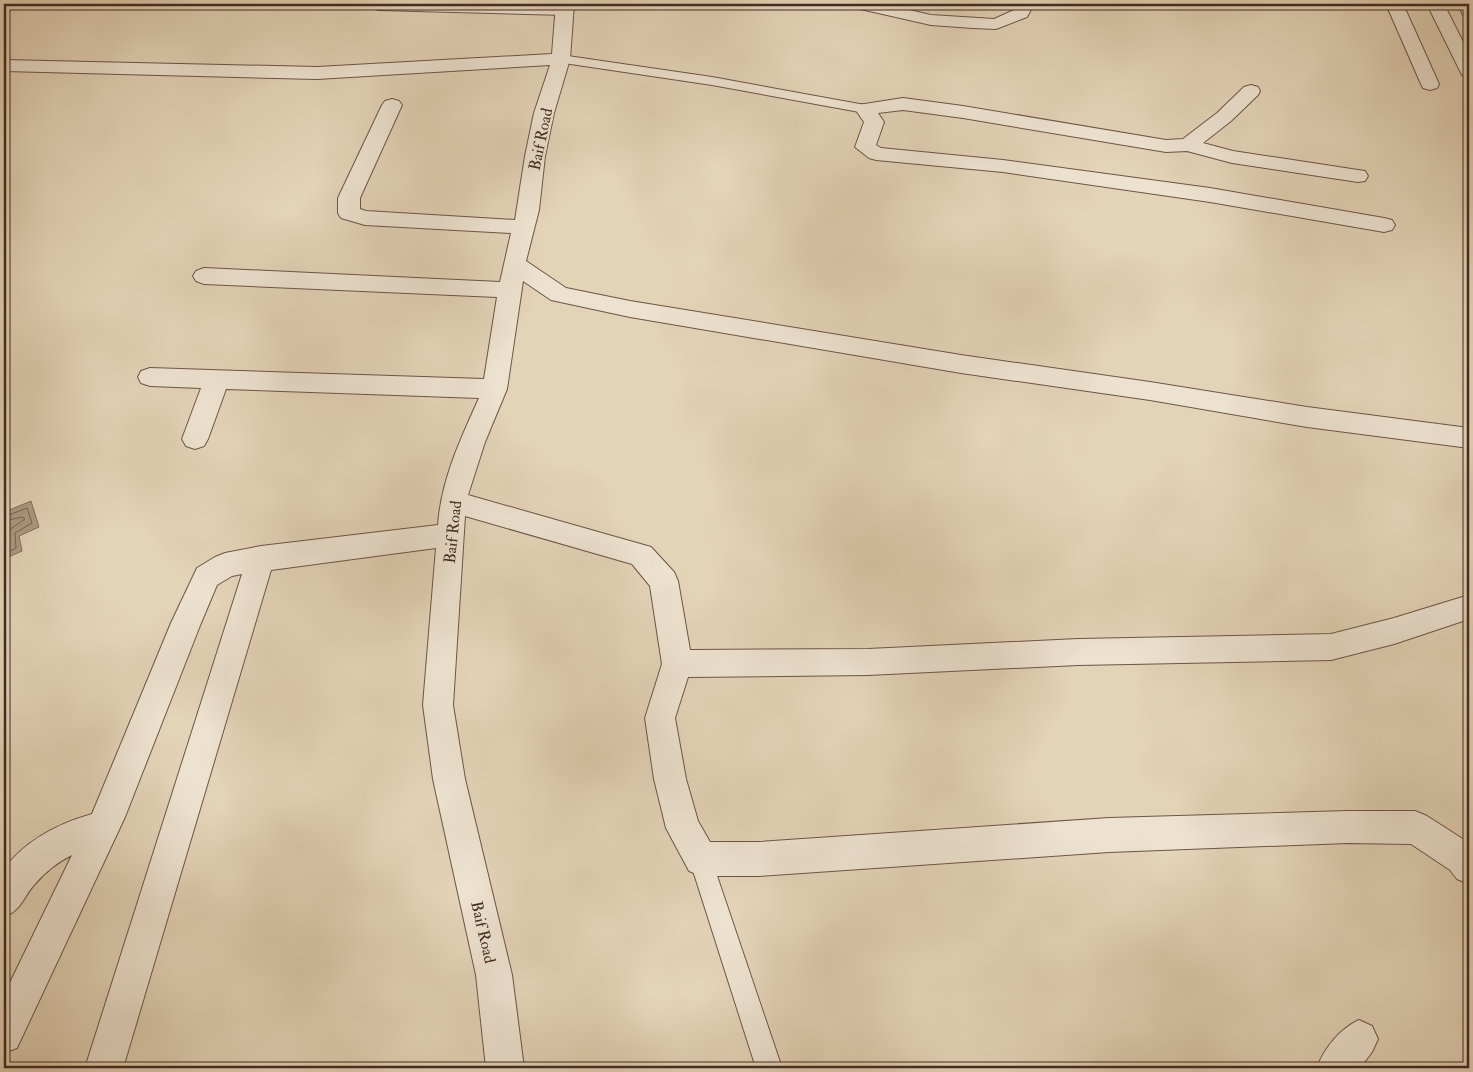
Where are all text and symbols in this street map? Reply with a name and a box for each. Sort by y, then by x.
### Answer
street label: Baif Road [525,106,557,172]
street label: Baif Road [440,499,466,565]
street label: Baif Road [466,899,500,965]

